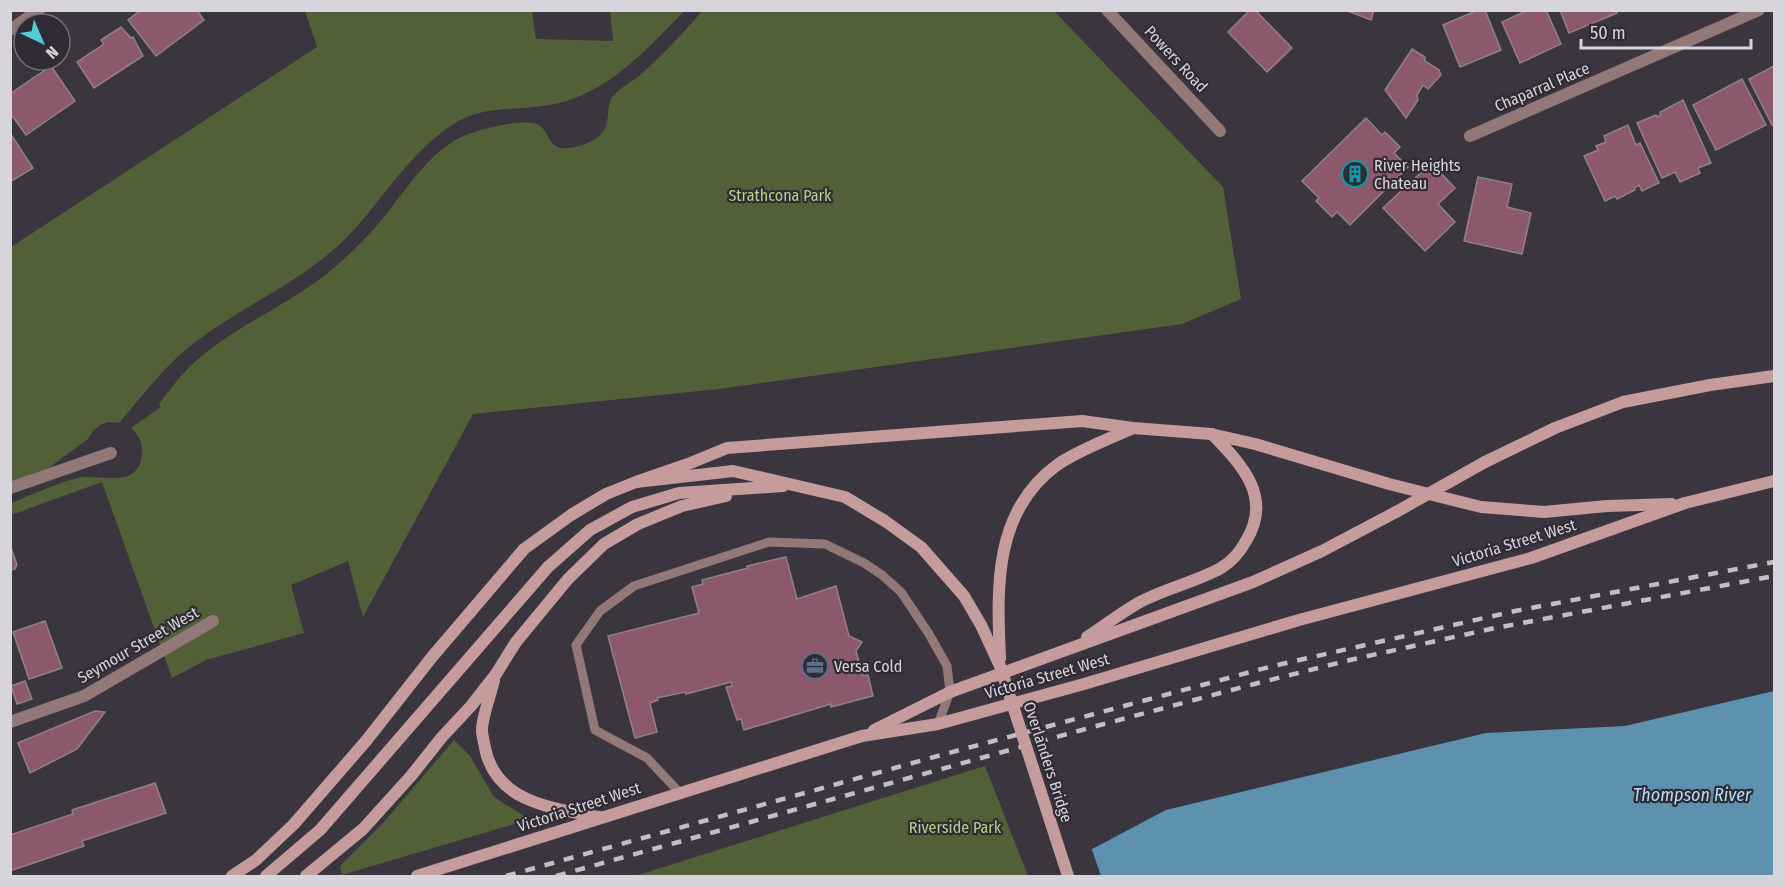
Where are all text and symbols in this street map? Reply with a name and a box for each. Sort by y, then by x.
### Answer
north arrow [12,12,72,72]
scale bar [1581,12,1750,50]
street label: Powers Road [1140,22,1212,96]
text: 50 m [1590,22,1626,44]
text: N [42,42,62,63]
street label: Chaparral Place [1492,58,1592,116]
place label: River Heights Chateau [1374,156,1461,193]
building icon: River Heights Chateau [1340,159,1370,189]
park label: Strathcona Park [728,186,832,205]
street label: Victoria Street West [1450,515,1579,571]
street label: Seymour Street West [74,602,202,687]
street label: Victoria Street West [983,649,1112,703]
office icon: Versa Cold [800,651,830,681]
place label: Versa Cold [834,657,902,676]
street label: Overlanders Bridge [1020,699,1076,825]
street label: Victoria Street West [515,778,644,836]
water label: Thompson River [1633,784,1752,806]
park label: Riverside Park [909,818,1002,837]

